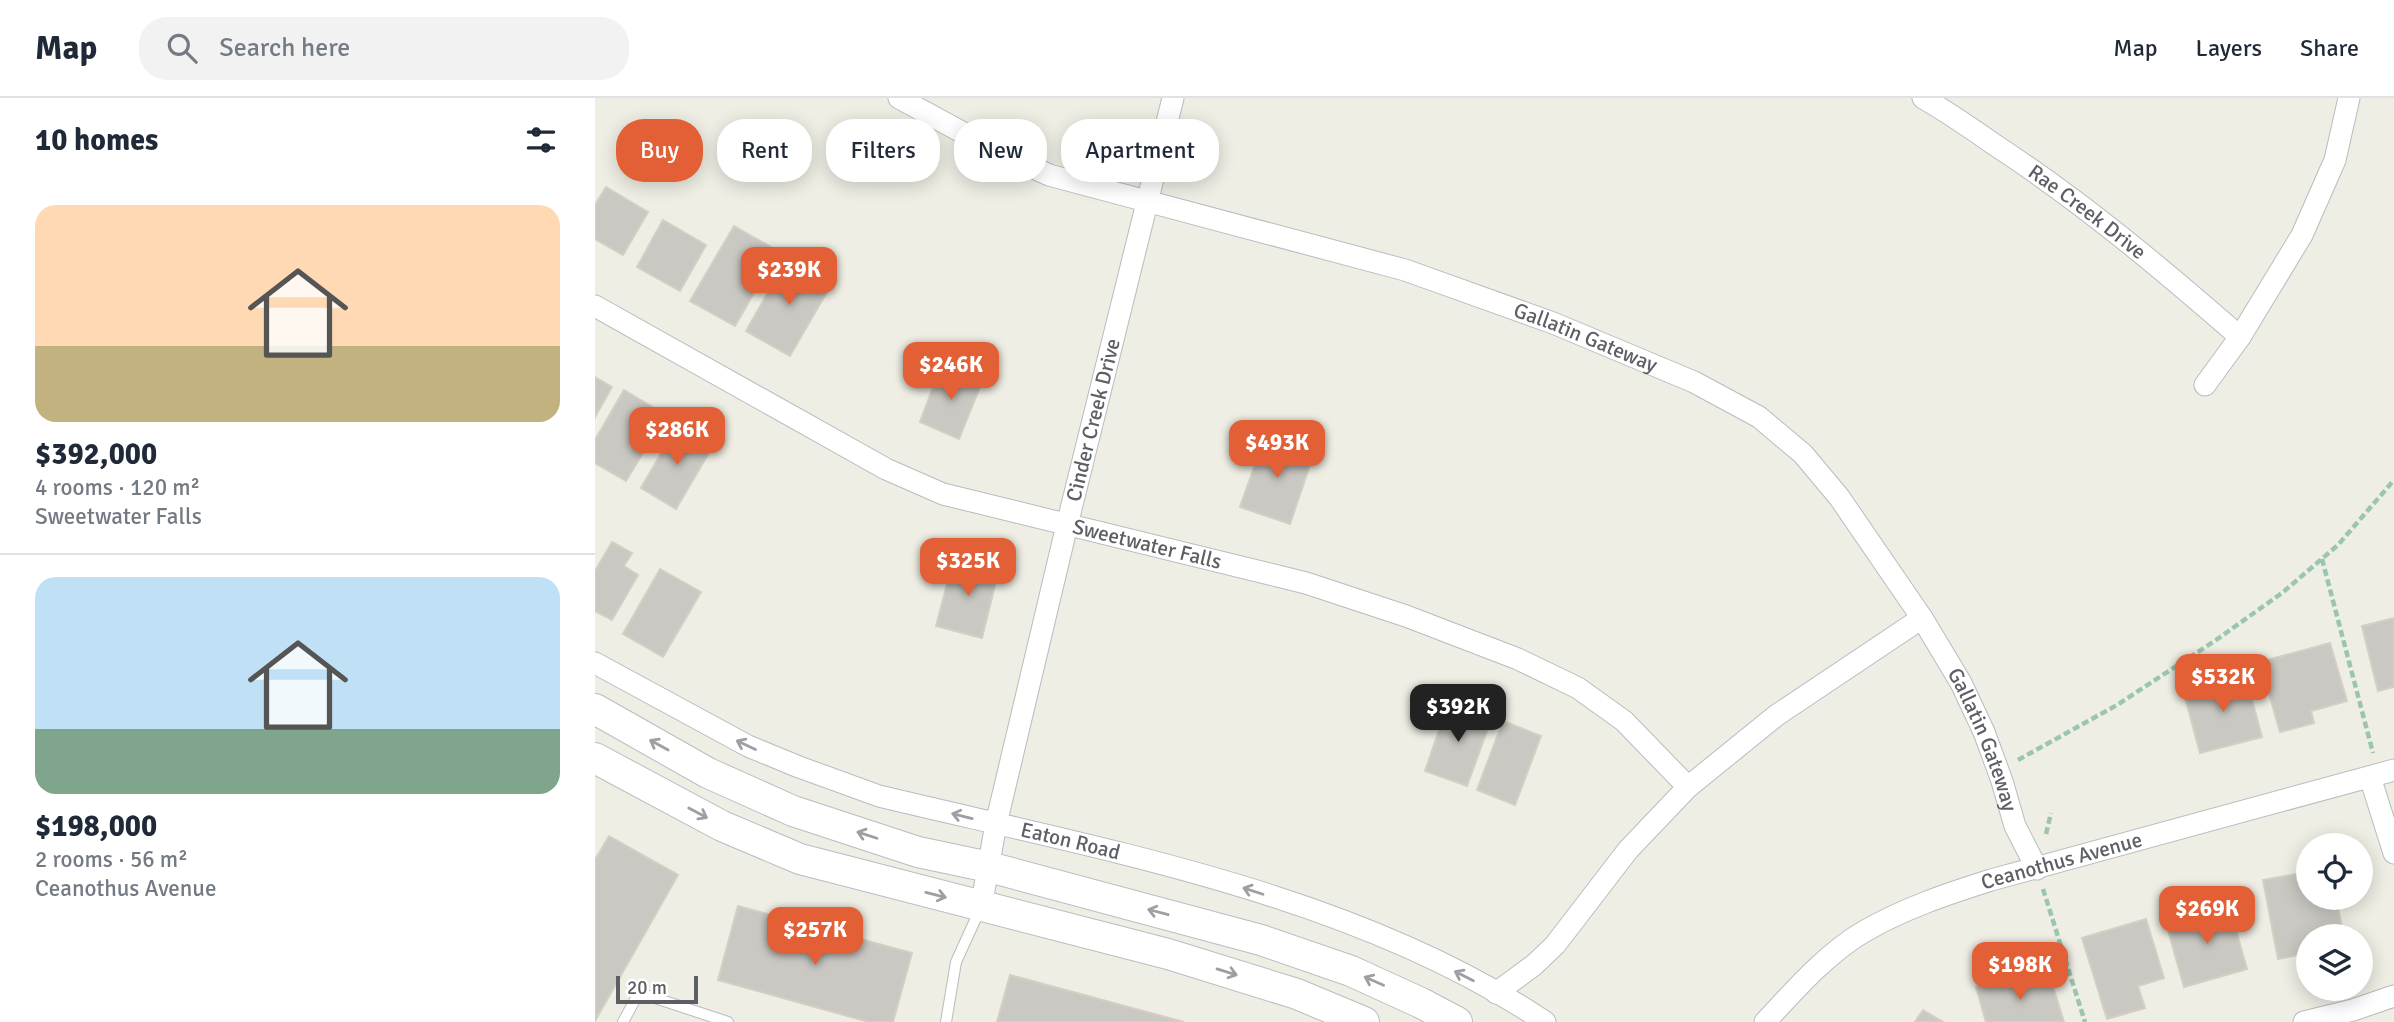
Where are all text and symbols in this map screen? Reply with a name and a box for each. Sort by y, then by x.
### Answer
search box [139,17,629,80]
text: Map [35,28,97,69]
icon: search [163,29,201,67]
text: Search here [219,32,350,64]
text: Map [2113,33,2158,63]
text: Layers [2196,33,2262,63]
text: Share [2300,33,2359,63]
chip: Buy [616,119,703,182]
chip: Rent [717,119,812,182]
chip: Filters [826,119,940,182]
chip: New [954,119,1047,182]
chip: Apartment [1061,119,1219,182]
icon: filters [522,121,560,159]
text: 10 homes [35,122,158,159]
street label: Rae Creek Drive [2023,159,2152,265]
pin: $239K [740,248,838,307]
icon: home [235,250,361,376]
text: $239K [757,255,821,284]
street label: Gallatin Gateway [1510,297,1661,378]
street label: Cinder Creek Drive [1060,336,1126,504]
pin: $246K [902,342,1000,402]
text: $246K [919,350,983,379]
pin: $286K [628,408,726,467]
text: $286K [645,415,709,444]
pin: $493K [1228,420,1326,480]
text: $493K [1245,428,1309,457]
text: $392,000 [35,436,157,473]
text: 4 rooms · 120 m² [35,473,200,502]
text: Sweetwater Falls [35,502,202,531]
street label: Sweetwater Falls [1070,513,1224,575]
pin: $325K [919,538,1017,598]
text: $325K [936,546,1000,575]
icon: home [235,622,361,748]
pin: $532K [2174,654,2272,714]
text: $532K [2191,662,2255,691]
street label: Gallatin Gateway [1942,663,2023,814]
pin: $392K [1409,684,1507,744]
text: $392K [1426,692,1490,721]
one-way arrow [736,737,757,750]
one-way arrow [649,738,669,752]
one-way arrow [688,807,708,821]
text: $198,000 [35,808,157,845]
one-way arrow [951,809,974,822]
street label: Eaton Road [1018,816,1123,865]
street label: Ceanothus Avenue [1978,826,2145,895]
one-way arrow [856,828,878,841]
map controls [2296,833,2373,1001]
button: locate [2296,833,2373,910]
text: 2 rooms · 56 m² [35,845,188,874]
text: Ceanothus Avenue [35,874,216,903]
one-way arrow [1243,884,1265,896]
pin: $269K [2158,886,2256,946]
one-way arrow [924,889,947,902]
text: $269K [2175,894,2239,923]
one-way arrow [1147,905,1170,918]
pin: $257K [766,908,864,967]
text: $257K [783,915,847,944]
button: layers [2296,924,2373,1001]
pin: $198K [1971,942,2069,1002]
text: $198K [1988,950,2052,979]
one-way arrow [1215,967,1237,979]
one-way arrow [1454,969,1475,983]
scale bar [616,973,698,1005]
one-way arrow [1364,974,1385,987]
text: 20 m [627,976,667,1000]

